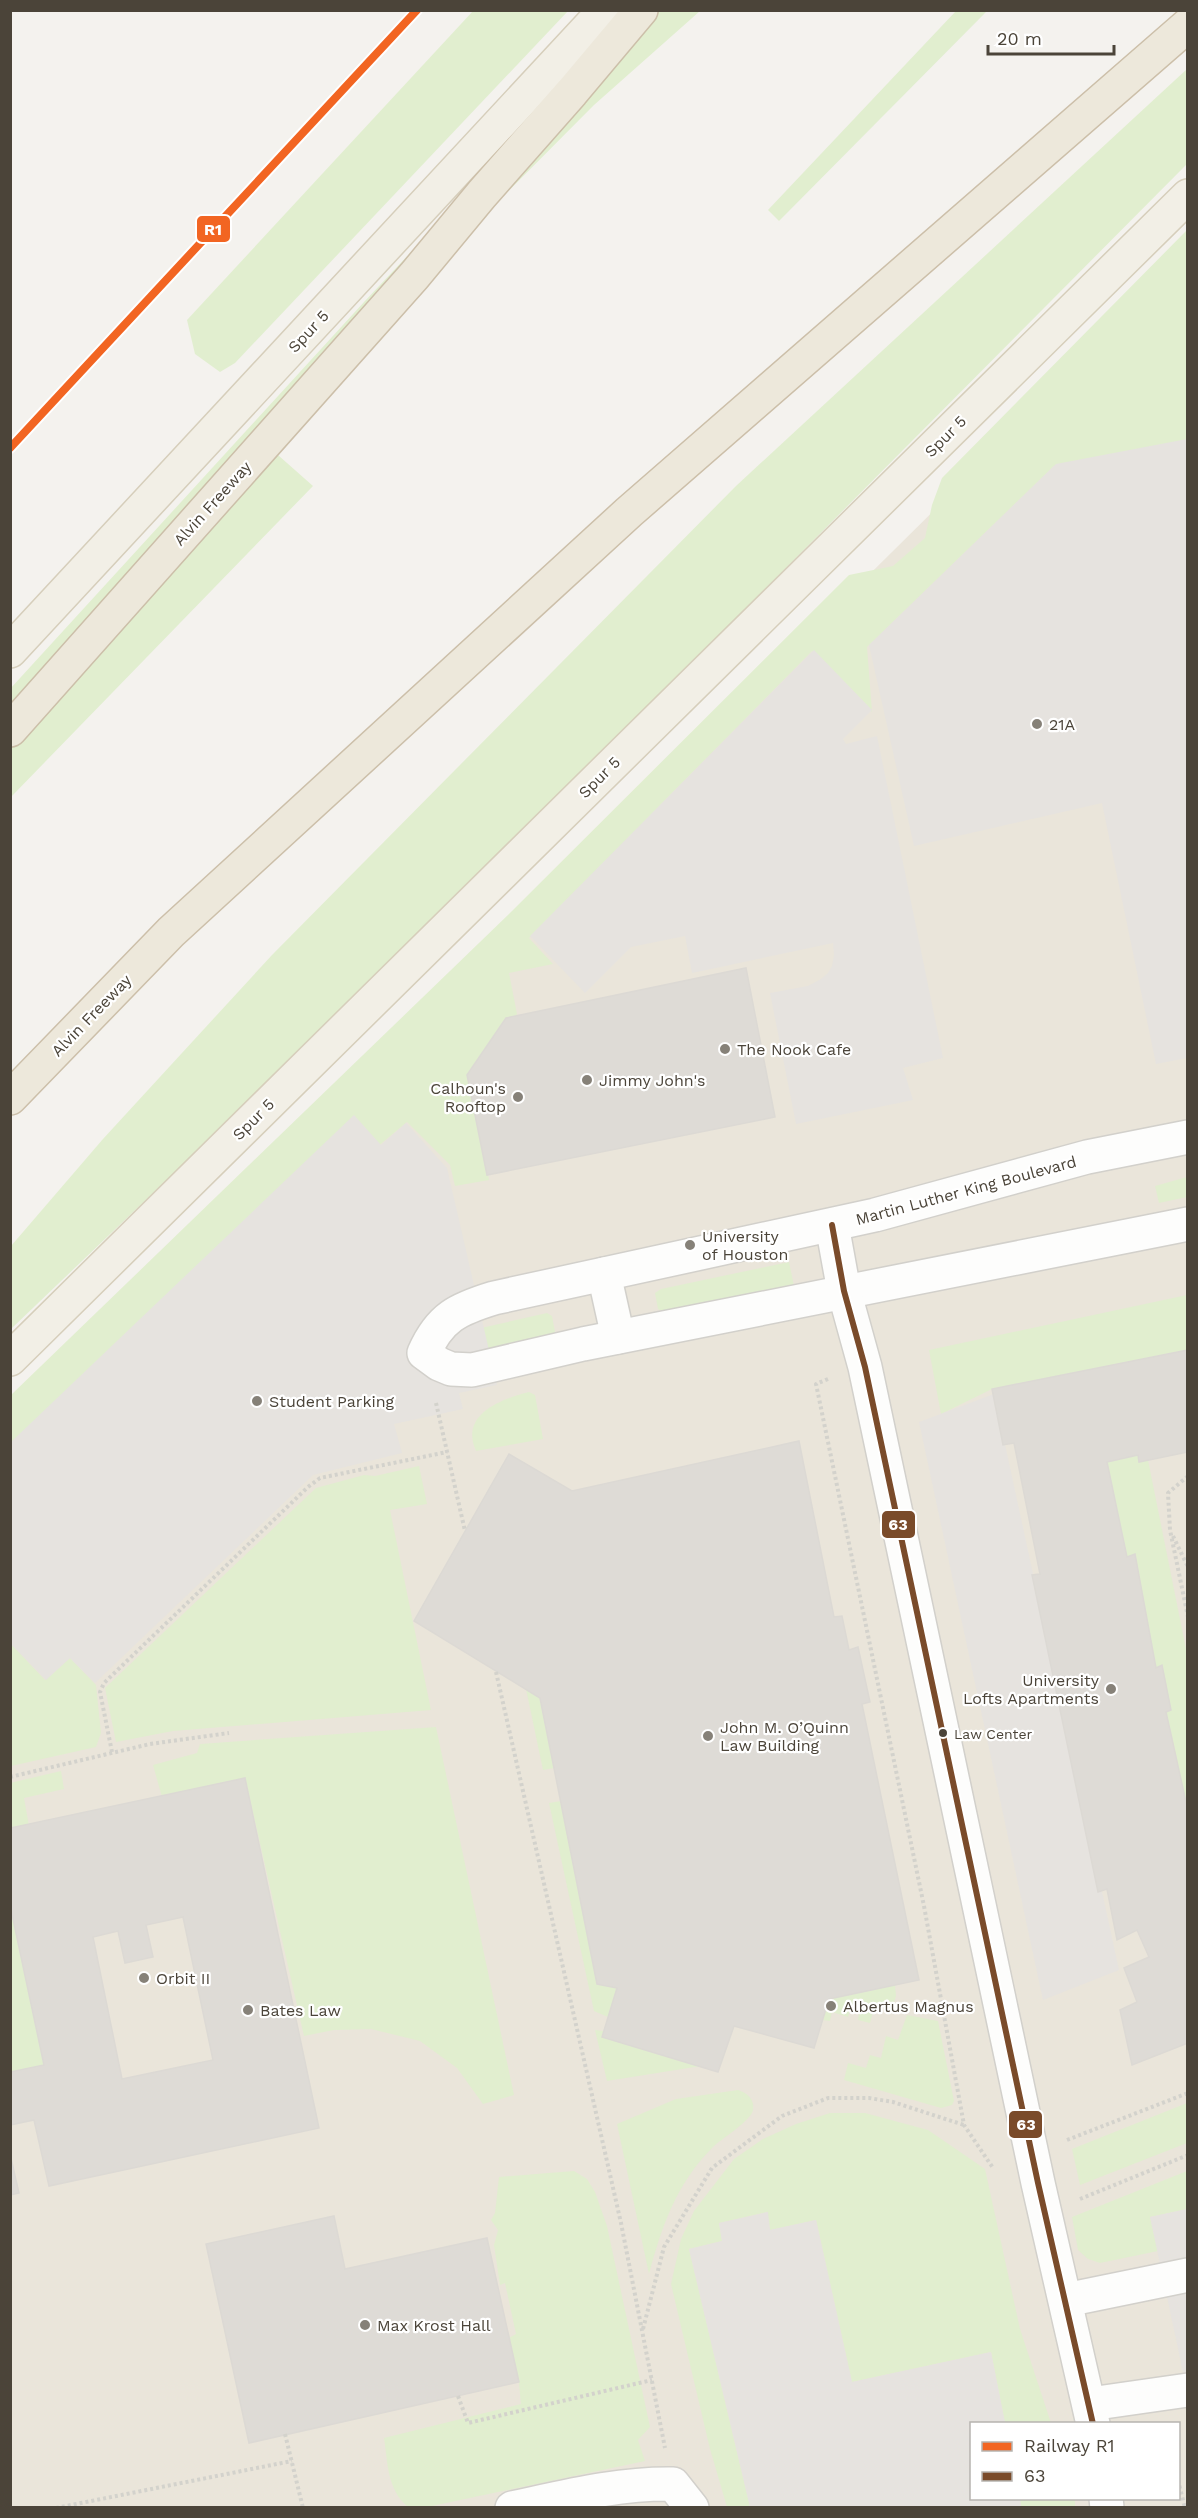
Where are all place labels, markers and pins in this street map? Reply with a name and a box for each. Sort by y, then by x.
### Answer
place label: 21A [1049,715,1076,734]
marker: 21A [1030,717,1044,731]
place label: The Nook Cafe [737,1040,851,1059]
marker: The Nook Cafe [718,1042,732,1056]
place label: Jimmy John's [599,1071,705,1090]
marker: Jimmy John's [580,1073,594,1087]
place label: Calhoun's Rooftop [430,1079,506,1116]
marker: Calhoun's Rooftop [511,1090,525,1104]
place label: University of Houston [702,1227,788,1264]
marker: University of Houston [683,1238,697,1252]
place label: Student Parking [269,1392,395,1411]
marker: Student Parking [250,1394,264,1408]
place label: University Lofts Apartments [963,1671,1100,1708]
marker: University Lofts Apartments [1104,1682,1118,1696]
place label: John M. O’Quinn Law Building [720,1718,849,1755]
place label: Law Center [954,1726,1033,1742]
marker: Law Center [937,1727,949,1739]
marker: John M. O’Quinn Law Building [701,1729,715,1743]
place label: Orbit II [156,1969,210,1988]
marker: Orbit II [137,1971,151,1985]
place label: Albertus Magnus [843,1997,974,2016]
marker: Albertus Magnus [824,1999,838,2013]
place label: Bates Law [260,2001,341,2020]
marker: Bates Law [241,2003,255,2017]
place label: Max Krost Hall [377,2316,491,2335]
marker: Max Krost Hall [358,2318,372,2332]

